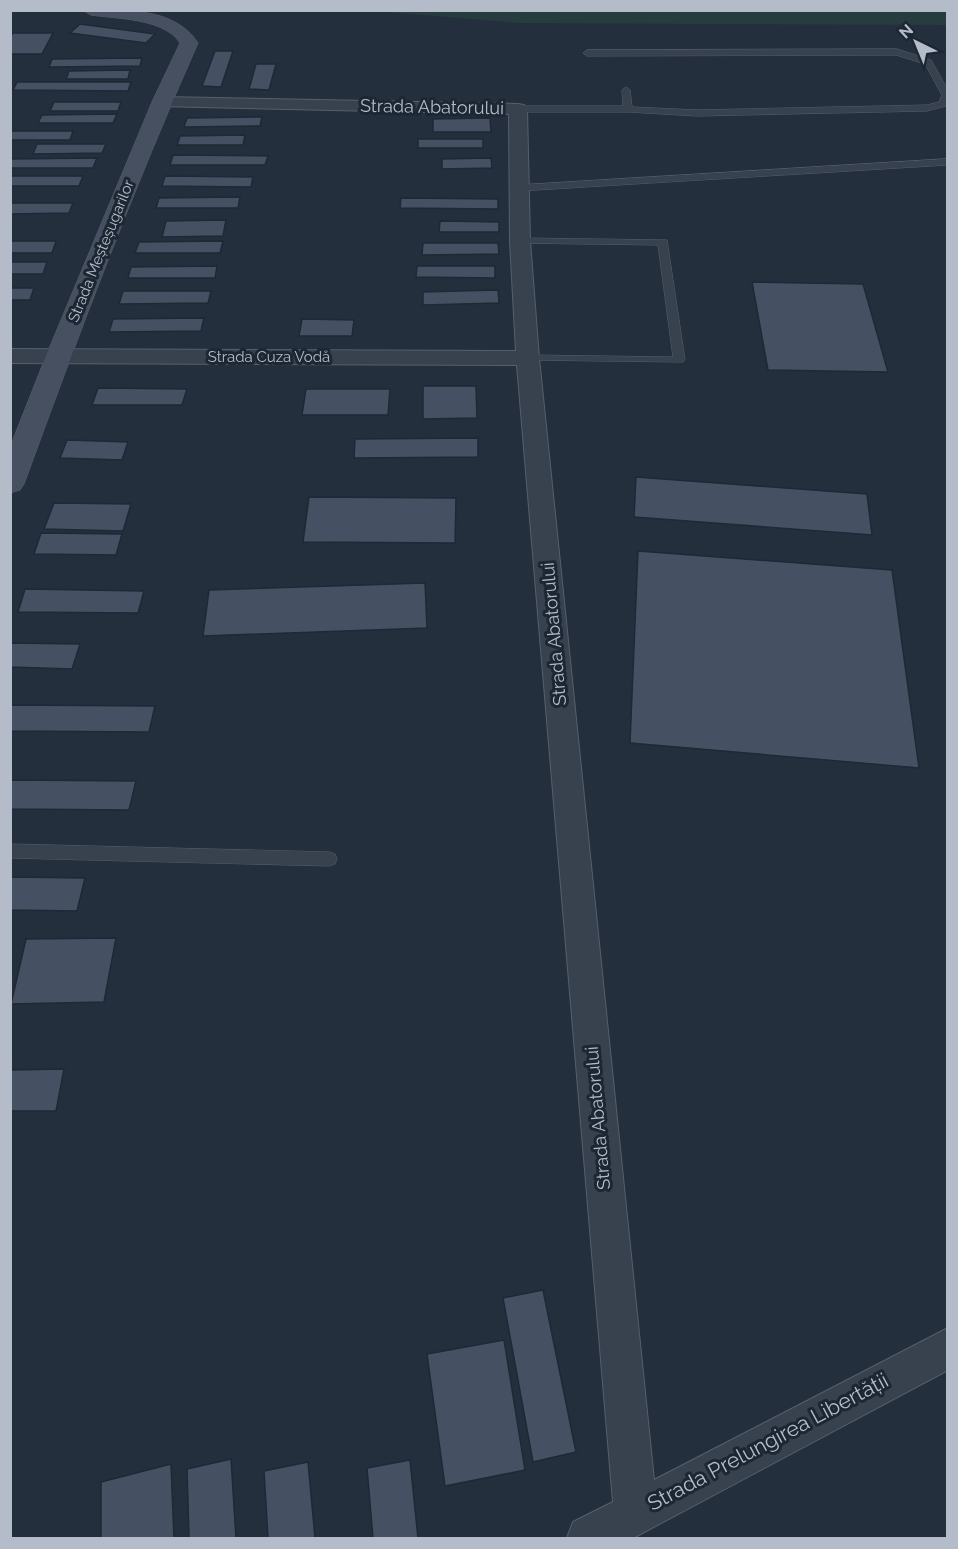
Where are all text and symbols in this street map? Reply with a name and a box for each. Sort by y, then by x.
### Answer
north arrow [886,12,946,72]
text: N [895,20,917,43]
street label: Strada Abatorului [360,95,504,118]
street label: Strada Meșteșugarilor [64,177,138,325]
street label: Strada Cuza Vodă [208,348,330,366]
street label: Strada Abatorului [537,561,570,707]
street label: Strada Abatorului [581,1045,614,1191]
street label: Strada Prelungirea Libertății [643,1367,892,1516]

